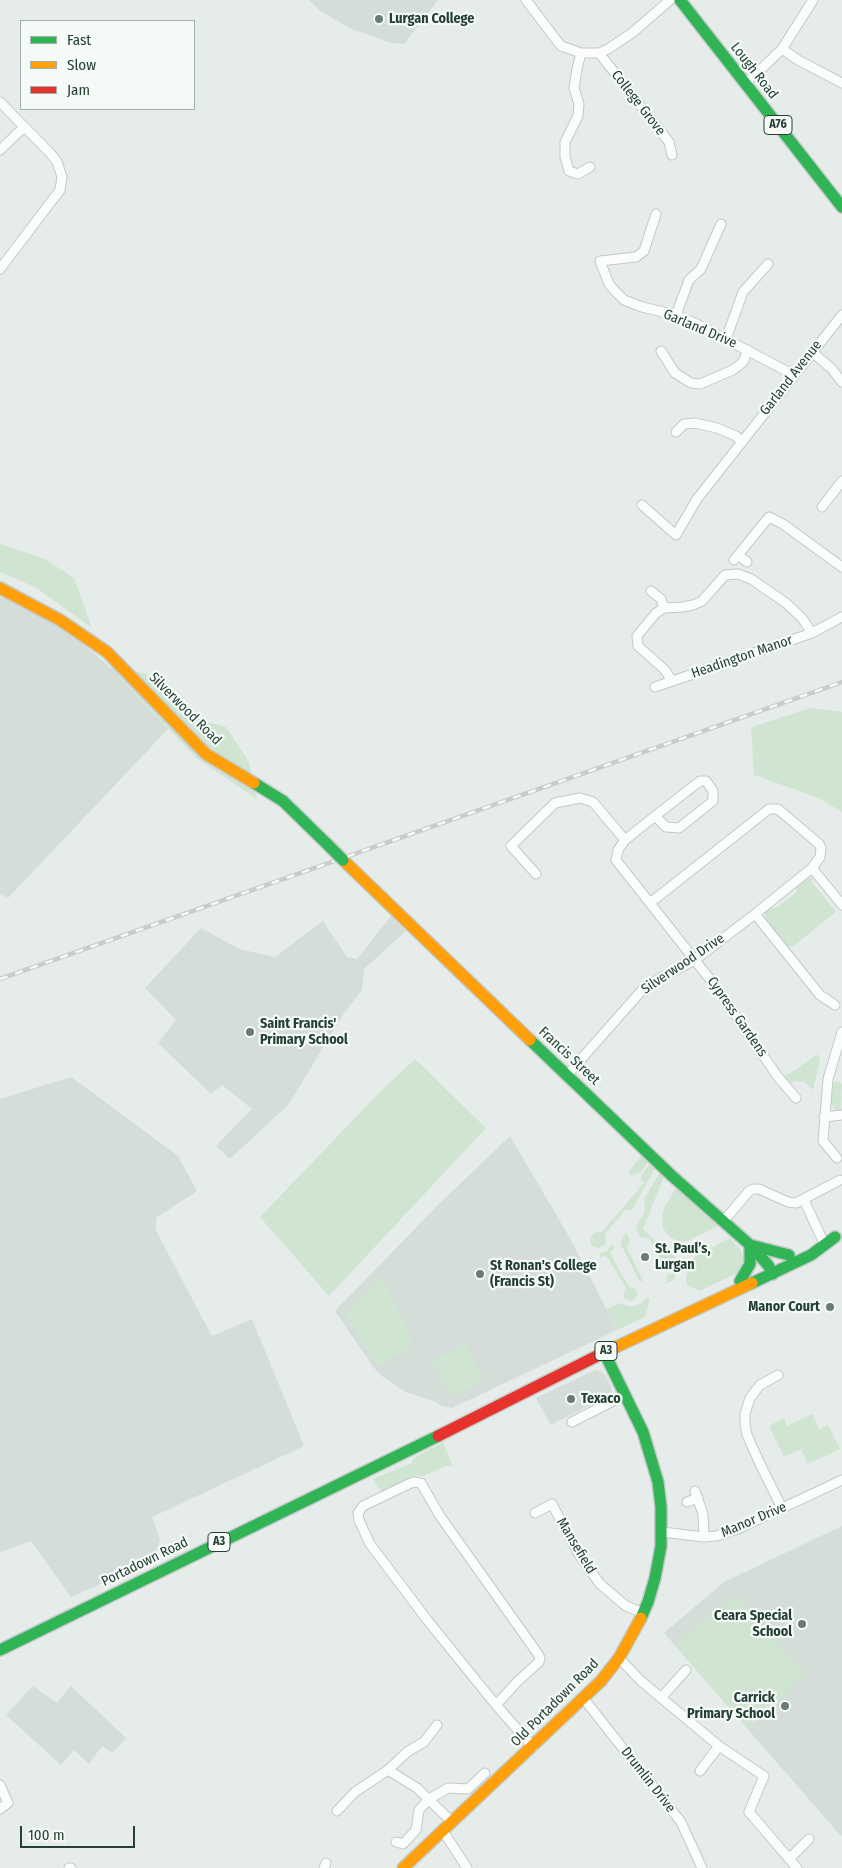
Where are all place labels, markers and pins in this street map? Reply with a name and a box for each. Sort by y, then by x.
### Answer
place label: Lurgan College [389,11,474,27]
marker: Lurgan College [373,13,385,25]
place label: Saint Francis' Primary School [260,1016,348,1048]
marker: Saint Francis' Primary School [244,1026,256,1038]
place label: St. Paul’s, Lurgan [655,1241,711,1274]
marker: St. Paul’s, Lurgan [639,1251,651,1263]
place label: St Ronan's College (Francis St) [490,1258,597,1290]
marker: St Ronan's College (Francis St) [474,1268,486,1280]
place label: Manor Court [748,1299,820,1315]
marker: Manor Court [824,1301,836,1313]
place label: Texaco [581,1391,621,1407]
marker: Texaco [565,1393,577,1405]
place label: Ceara Special School [714,1608,792,1640]
marker: Ceara Special School [796,1618,808,1630]
place label: Carrick Primary School [687,1690,775,1722]
marker: Carrick Primary School [779,1700,791,1712]

